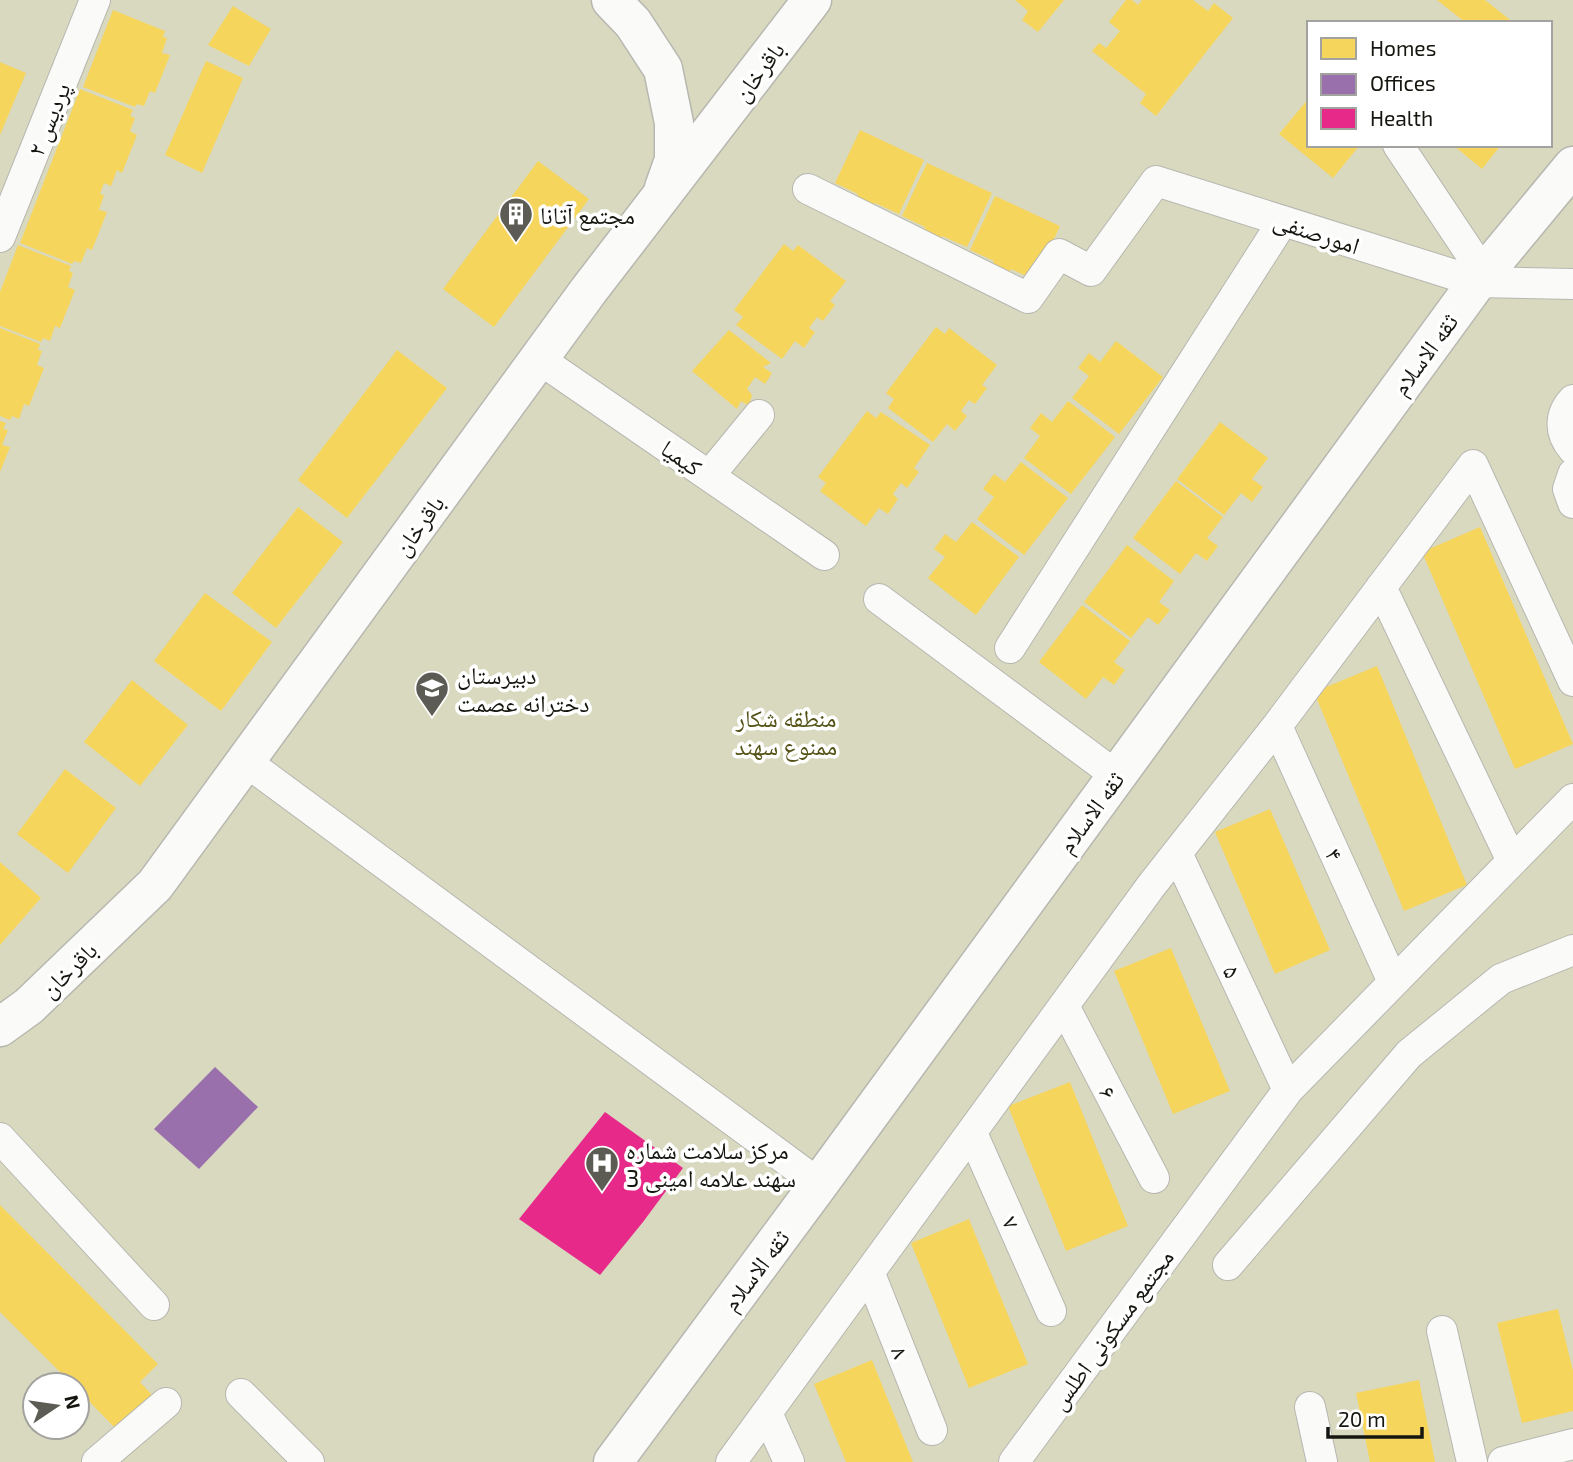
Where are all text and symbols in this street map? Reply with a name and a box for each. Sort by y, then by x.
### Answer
legend [1307,21,1552,147]
street label: باقرخان [726,35,791,107]
text: Homes [1370,35,1436,60]
text: Offices [1370,70,1436,95]
street label: پردیس ۲ [20,78,77,160]
text: Health [1370,105,1433,130]
building icon: مجتمع آتانا [497,195,535,244]
place label: مجتمع آتانا [540,200,635,231]
street label: امورصنفی [1270,204,1364,260]
street label: ثقه الاسلام [1385,307,1466,402]
street label: کیمیا [656,433,708,482]
street label: باقرخان [386,489,450,562]
place label: دبیرستان دخترانه عصمت [457,660,589,717]
school or university icon: دبیرستان دخترانه عصمت [413,669,451,718]
park label: منطقه شکار ممنوع سهند [735,703,837,762]
street label: ثقه الاسلام [1051,765,1132,860]
street label: ۴ [1320,843,1350,865]
street label: باقرخان [34,935,103,1004]
street label: ۵ [1218,960,1248,982]
street label: ۶ [1094,1080,1124,1104]
place label: مرکز سلامت شماره 3 سهند علامه امینی [626,1135,796,1193]
hospital icon: مرکز سلامت شماره 3 سهند علامه امینی [583,1144,621,1193]
street label: ۷ [997,1211,1028,1233]
street label: ثقه الاسلام [715,1223,797,1318]
street label: مجتمع مسکونی اطلس [1043,1243,1181,1416]
street label: ۸ [886,1342,917,1363]
north arrow [21,1371,91,1441]
text: N [60,1393,86,1411]
scale bar [1328,1396,1422,1440]
text: 20 m [1338,1406,1386,1431]

